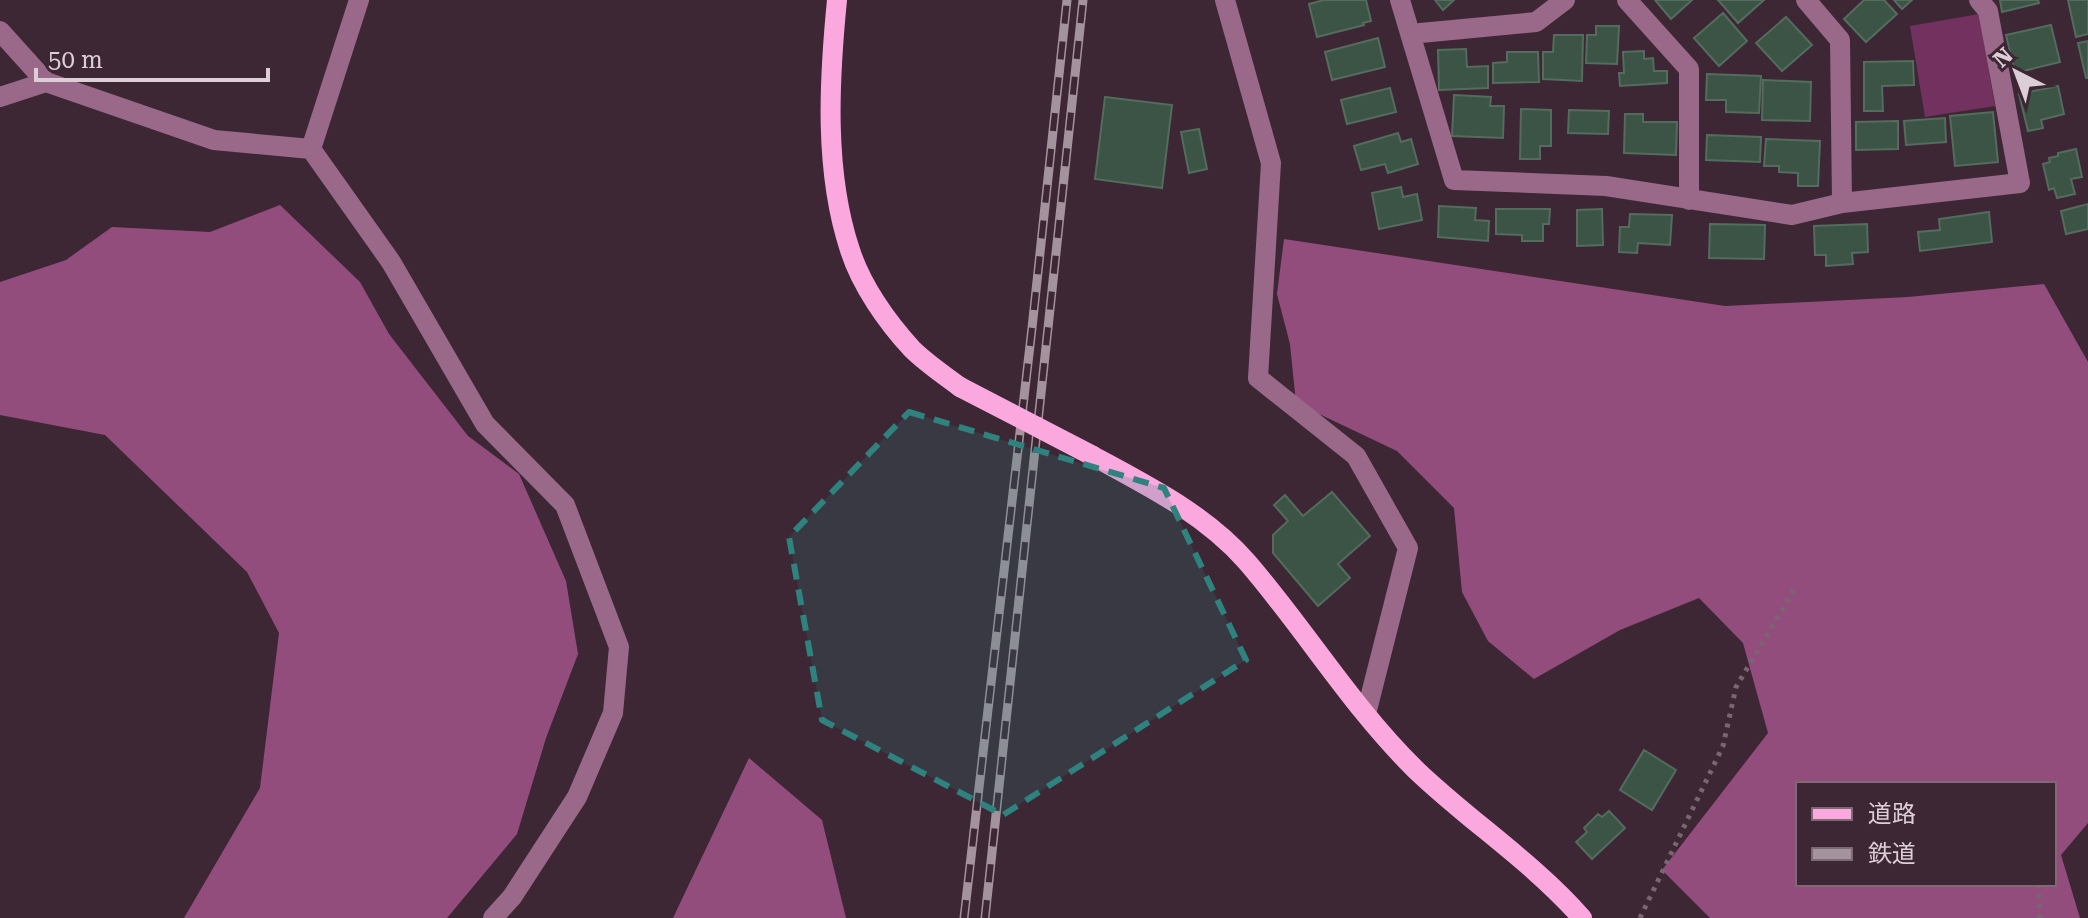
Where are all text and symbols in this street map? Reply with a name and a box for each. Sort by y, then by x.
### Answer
scale bar [36,32,268,82]
north arrow [1976,32,2056,112]
text: N [1988,43,2018,72]
text: 50 m [48,46,103,74]
legend [1796,782,2056,886]
text: 道路 [1868,800,1916,828]
text: 鉄道 [1868,840,1916,868]

